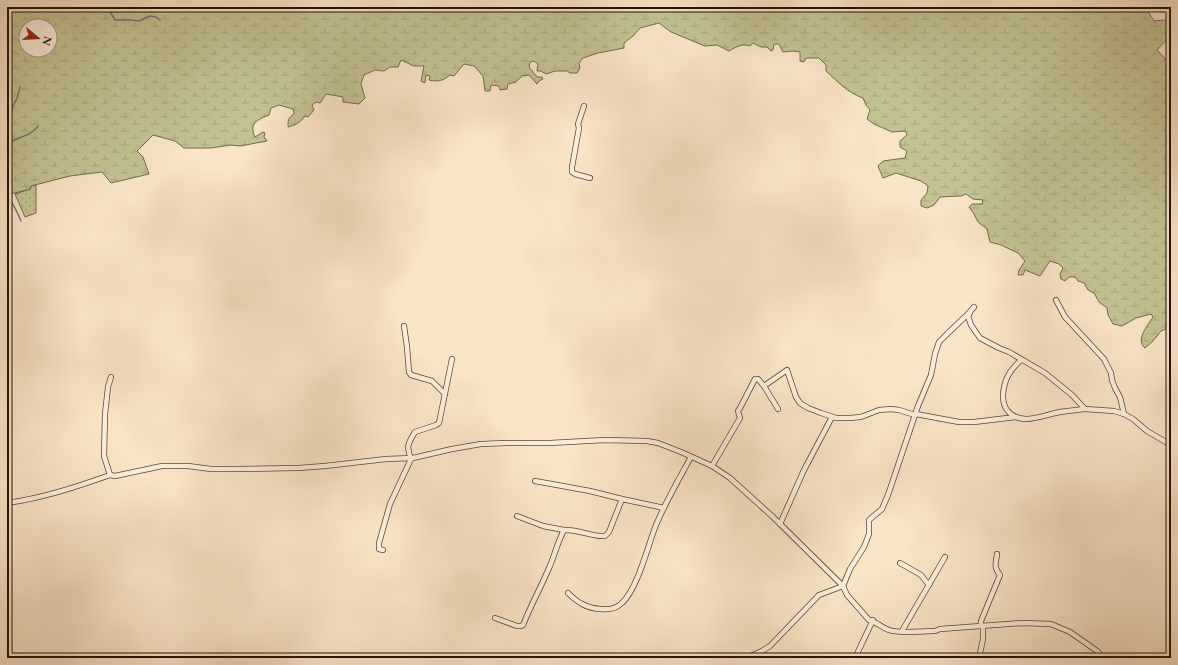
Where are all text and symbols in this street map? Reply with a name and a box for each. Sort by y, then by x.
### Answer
north arrow [18,18,58,58]
text: N [39,35,56,48]

